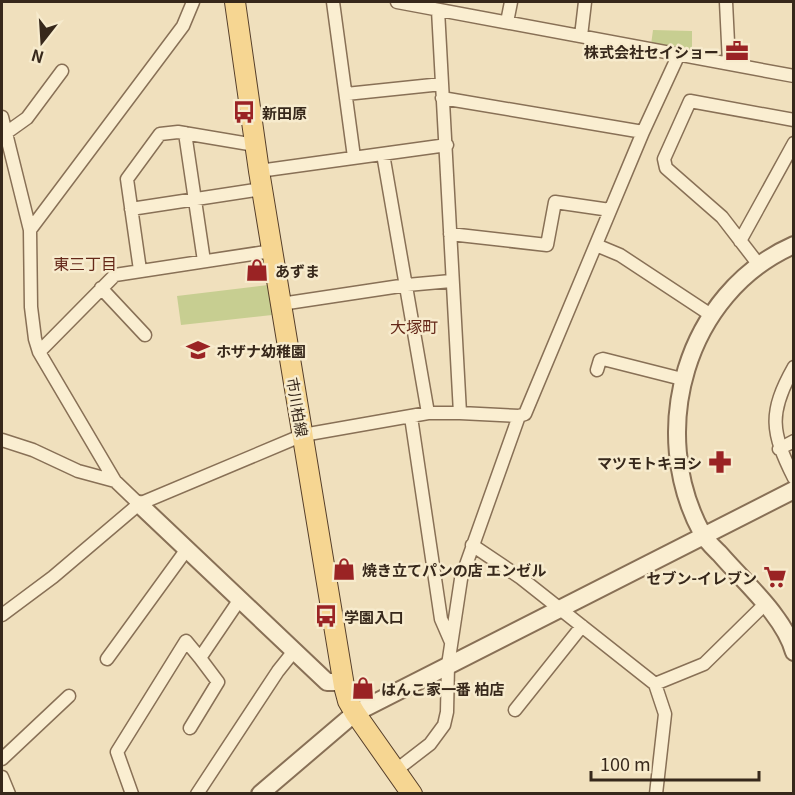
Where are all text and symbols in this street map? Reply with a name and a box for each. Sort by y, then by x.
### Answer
north arrow [12,12,72,72]
office icon: 株式会社セイショー [724,38,750,64]
place label: 株式会社セイショー [584,41,719,62]
text: N [28,44,47,71]
bus stop icon: 新田原 [231,99,257,125]
place label: 新田原 [262,102,307,123]
district label: 東三丁目 [53,251,117,275]
shop icon: あずま [244,257,270,283]
place label: あずま [275,260,320,281]
district label: 大塚町 [390,314,438,338]
school or university icon: ホザナ幼稚園 [185,337,211,363]
place label: ホザナ幼稚園 [216,340,306,361]
street label: 市川柏線 [282,376,314,438]
pharmacy icon: マツモトキヨシ [707,449,733,475]
place label: マツモトキヨシ [597,452,702,473]
shop icon: 焼き立てパンの店 エンゼル [331,556,357,582]
place label: 焼き立てパンの店 エンゼル [362,559,546,580]
supermarket icon: セブン-イレブン [762,564,788,590]
place label: セブン-イレブン [646,567,757,588]
bus stop icon: 学園入口 [313,603,339,629]
place label: 学園入口 [344,606,404,627]
shop icon: はんこ家一番 柏店 [350,675,376,701]
place label: はんこ家一番 柏店 [381,678,504,699]
scale bar [591,744,759,782]
text: 100 m [600,750,651,776]

